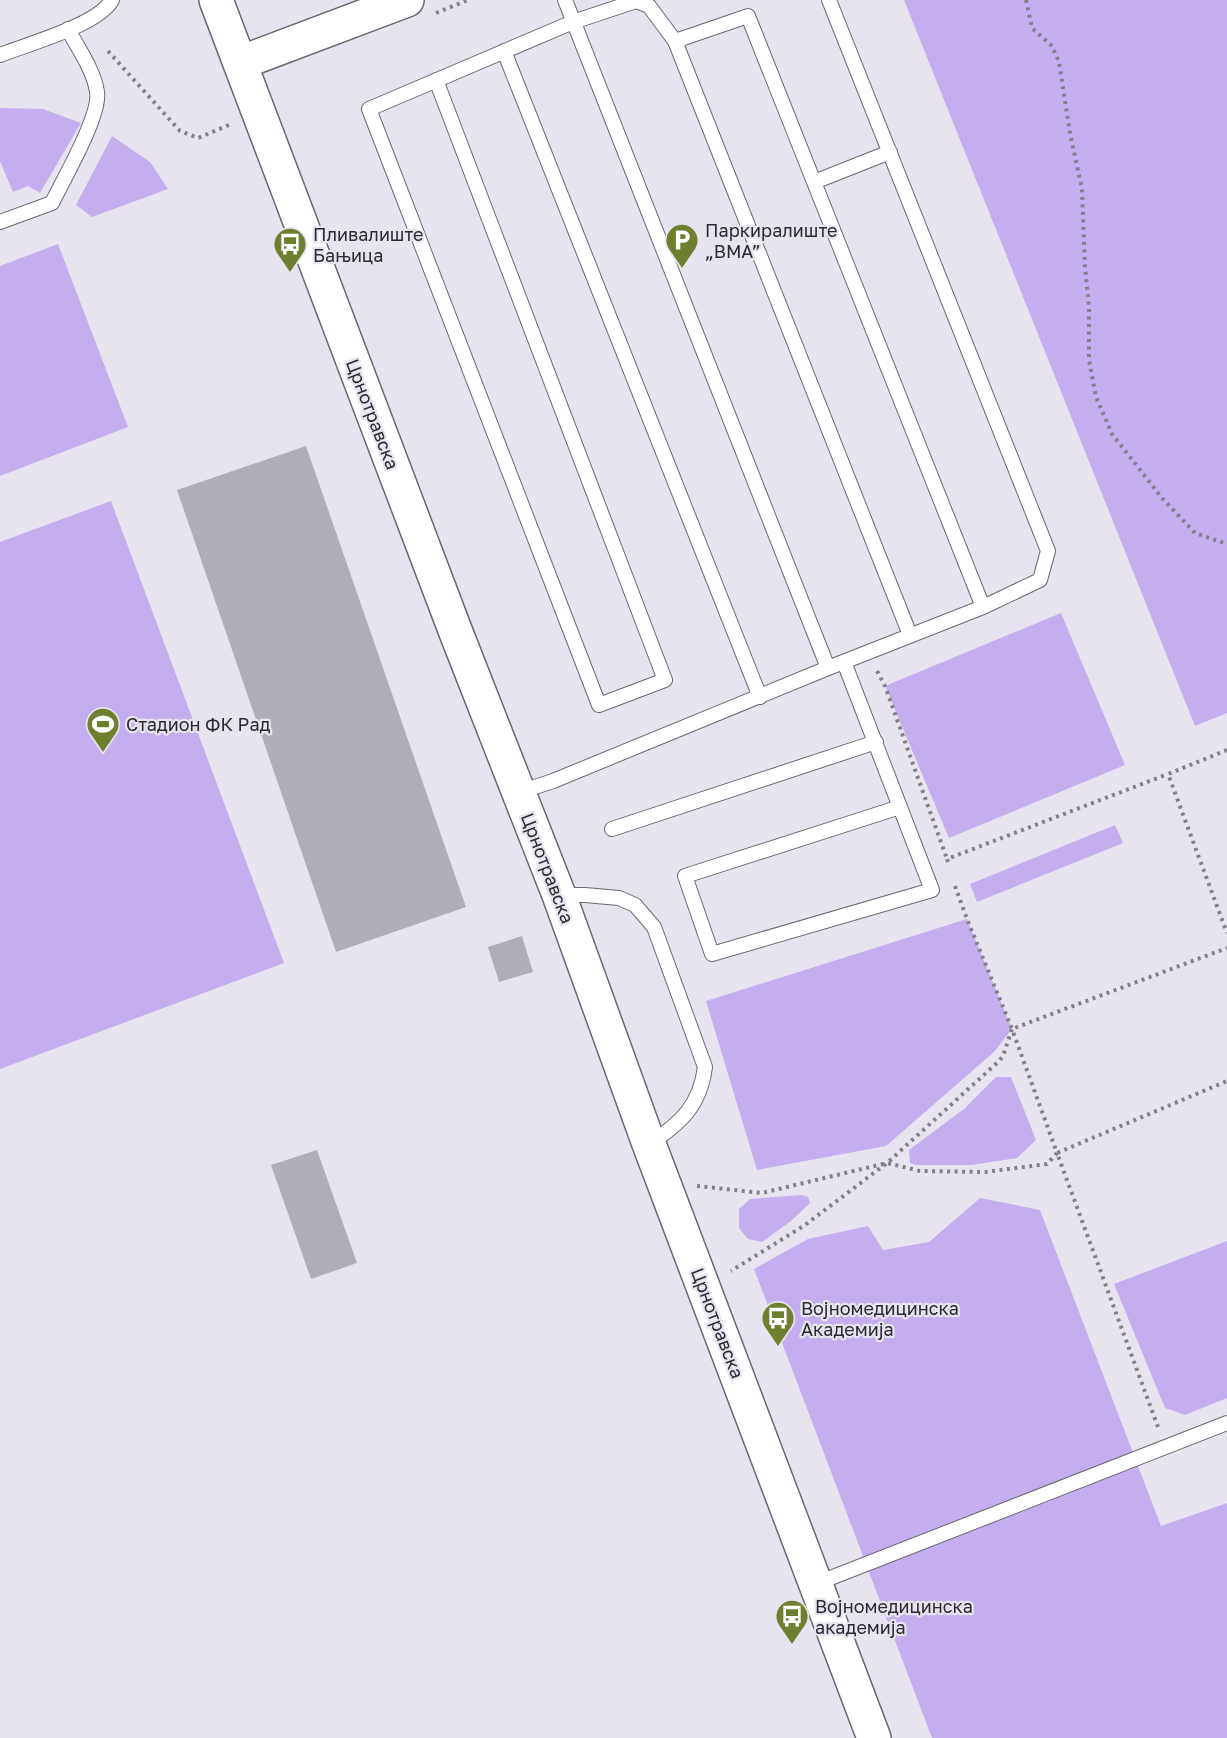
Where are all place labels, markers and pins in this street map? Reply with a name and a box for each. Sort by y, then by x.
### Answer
place label: Паркиралиште „ВМА” [705,219,837,262]
parking icon: Паркиралиште „ВМА” [664,222,700,269]
place label: Пливалиште Бањица [313,223,424,266]
bus stop icon: Пливалиште Бањица [272,226,308,273]
sports icon: Стадион ФК Рад [85,706,121,753]
place label: Стадион ФК Рад [126,713,271,735]
place label: Војномедицинска Академија [801,1297,959,1340]
bus stop icon: Војномедицинска Академија [760,1300,796,1347]
place label: Војномедицинска академија [815,1595,973,1638]
bus stop icon: Војномедицинска академија [774,1598,810,1645]

